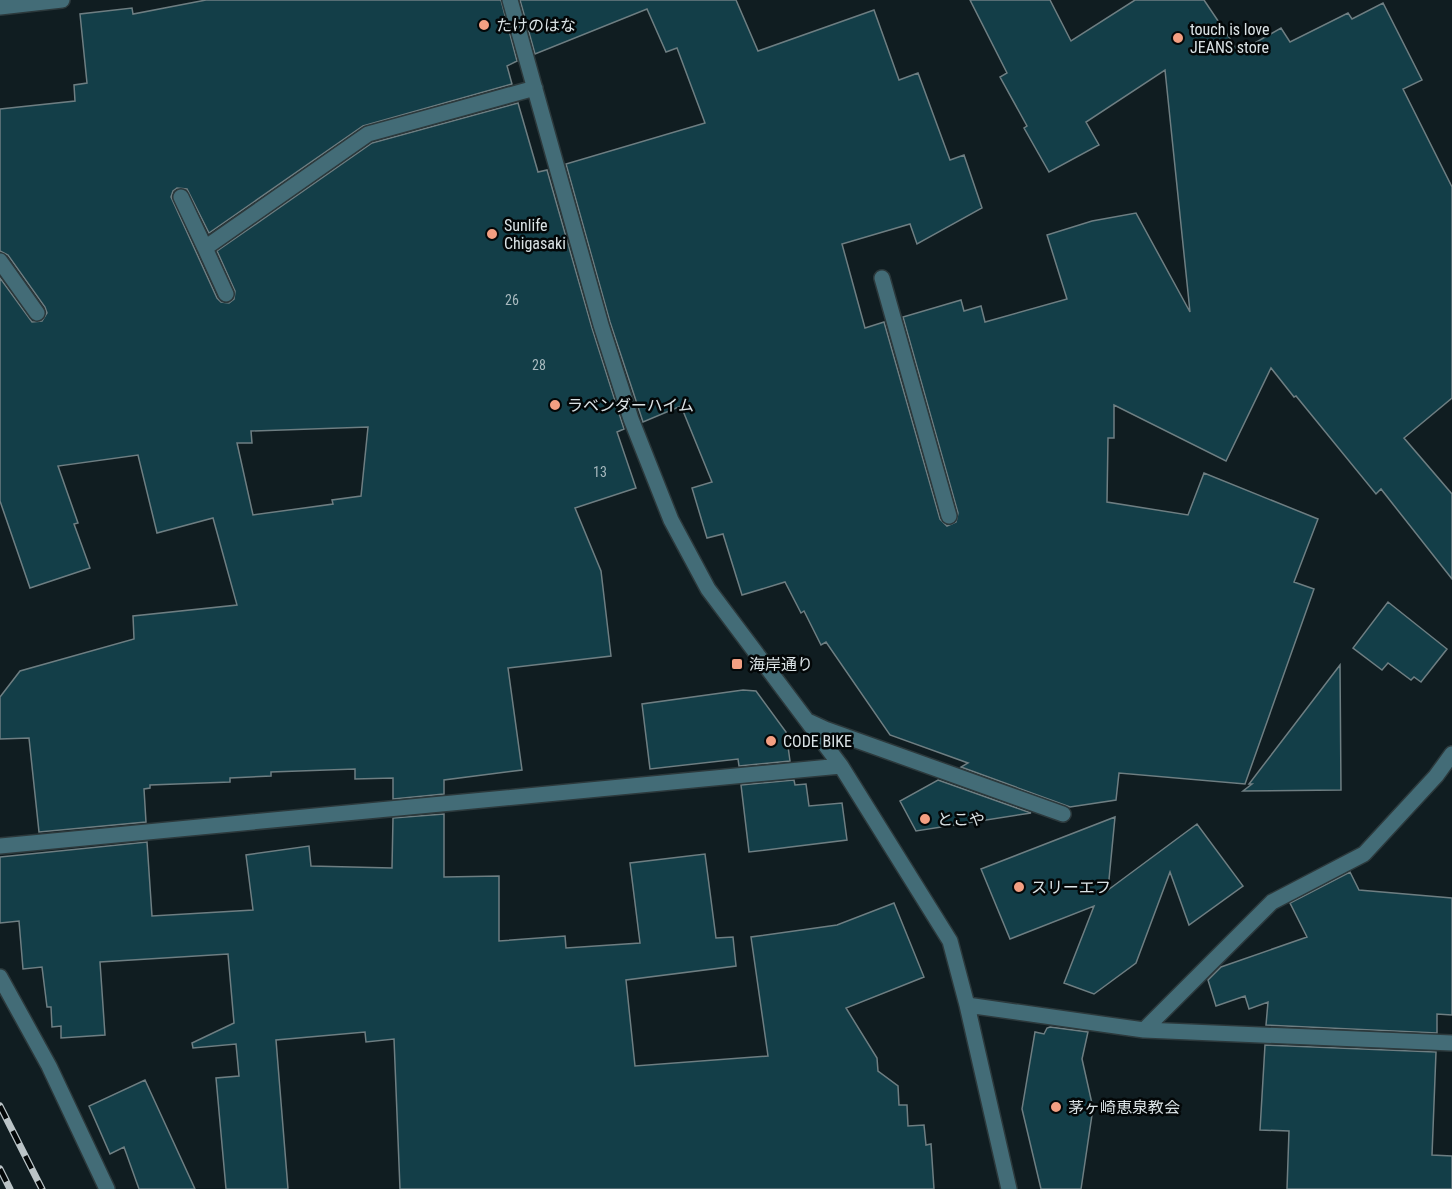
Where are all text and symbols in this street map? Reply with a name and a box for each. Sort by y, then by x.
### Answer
place label: たけのはな [496,16,576,35]
marker: たけのはな [477,18,491,32]
place label: touch is love JEANS store [1190,20,1270,57]
marker: touch is love JEANS store [1171,31,1185,45]
place label: Sunlife Chigasaki [504,216,566,253]
marker: Sunlife Chigasaki [485,227,499,241]
house number: 26 [505,292,519,308]
house number: 28 [532,357,546,373]
place label: ラベンダーハイム [567,396,694,415]
marker: ラベンダーハイム [548,398,562,412]
house number: 13 [593,464,607,480]
place label: 海岸通り [749,655,813,674]
marker: 海岸通り [730,657,744,671]
place label: CODE BIKE [783,732,852,751]
marker: CODE BIKE [764,734,778,748]
place label: とこや [937,810,985,829]
marker: とこや [918,812,932,826]
place label: スリーエフ [1031,878,1111,897]
marker: スリーエフ [1012,880,1026,894]
place label: 茅ヶ崎恵泉教会 [1068,1098,1180,1117]
marker: 茅ヶ崎恵泉教会 [1049,1100,1063,1114]

